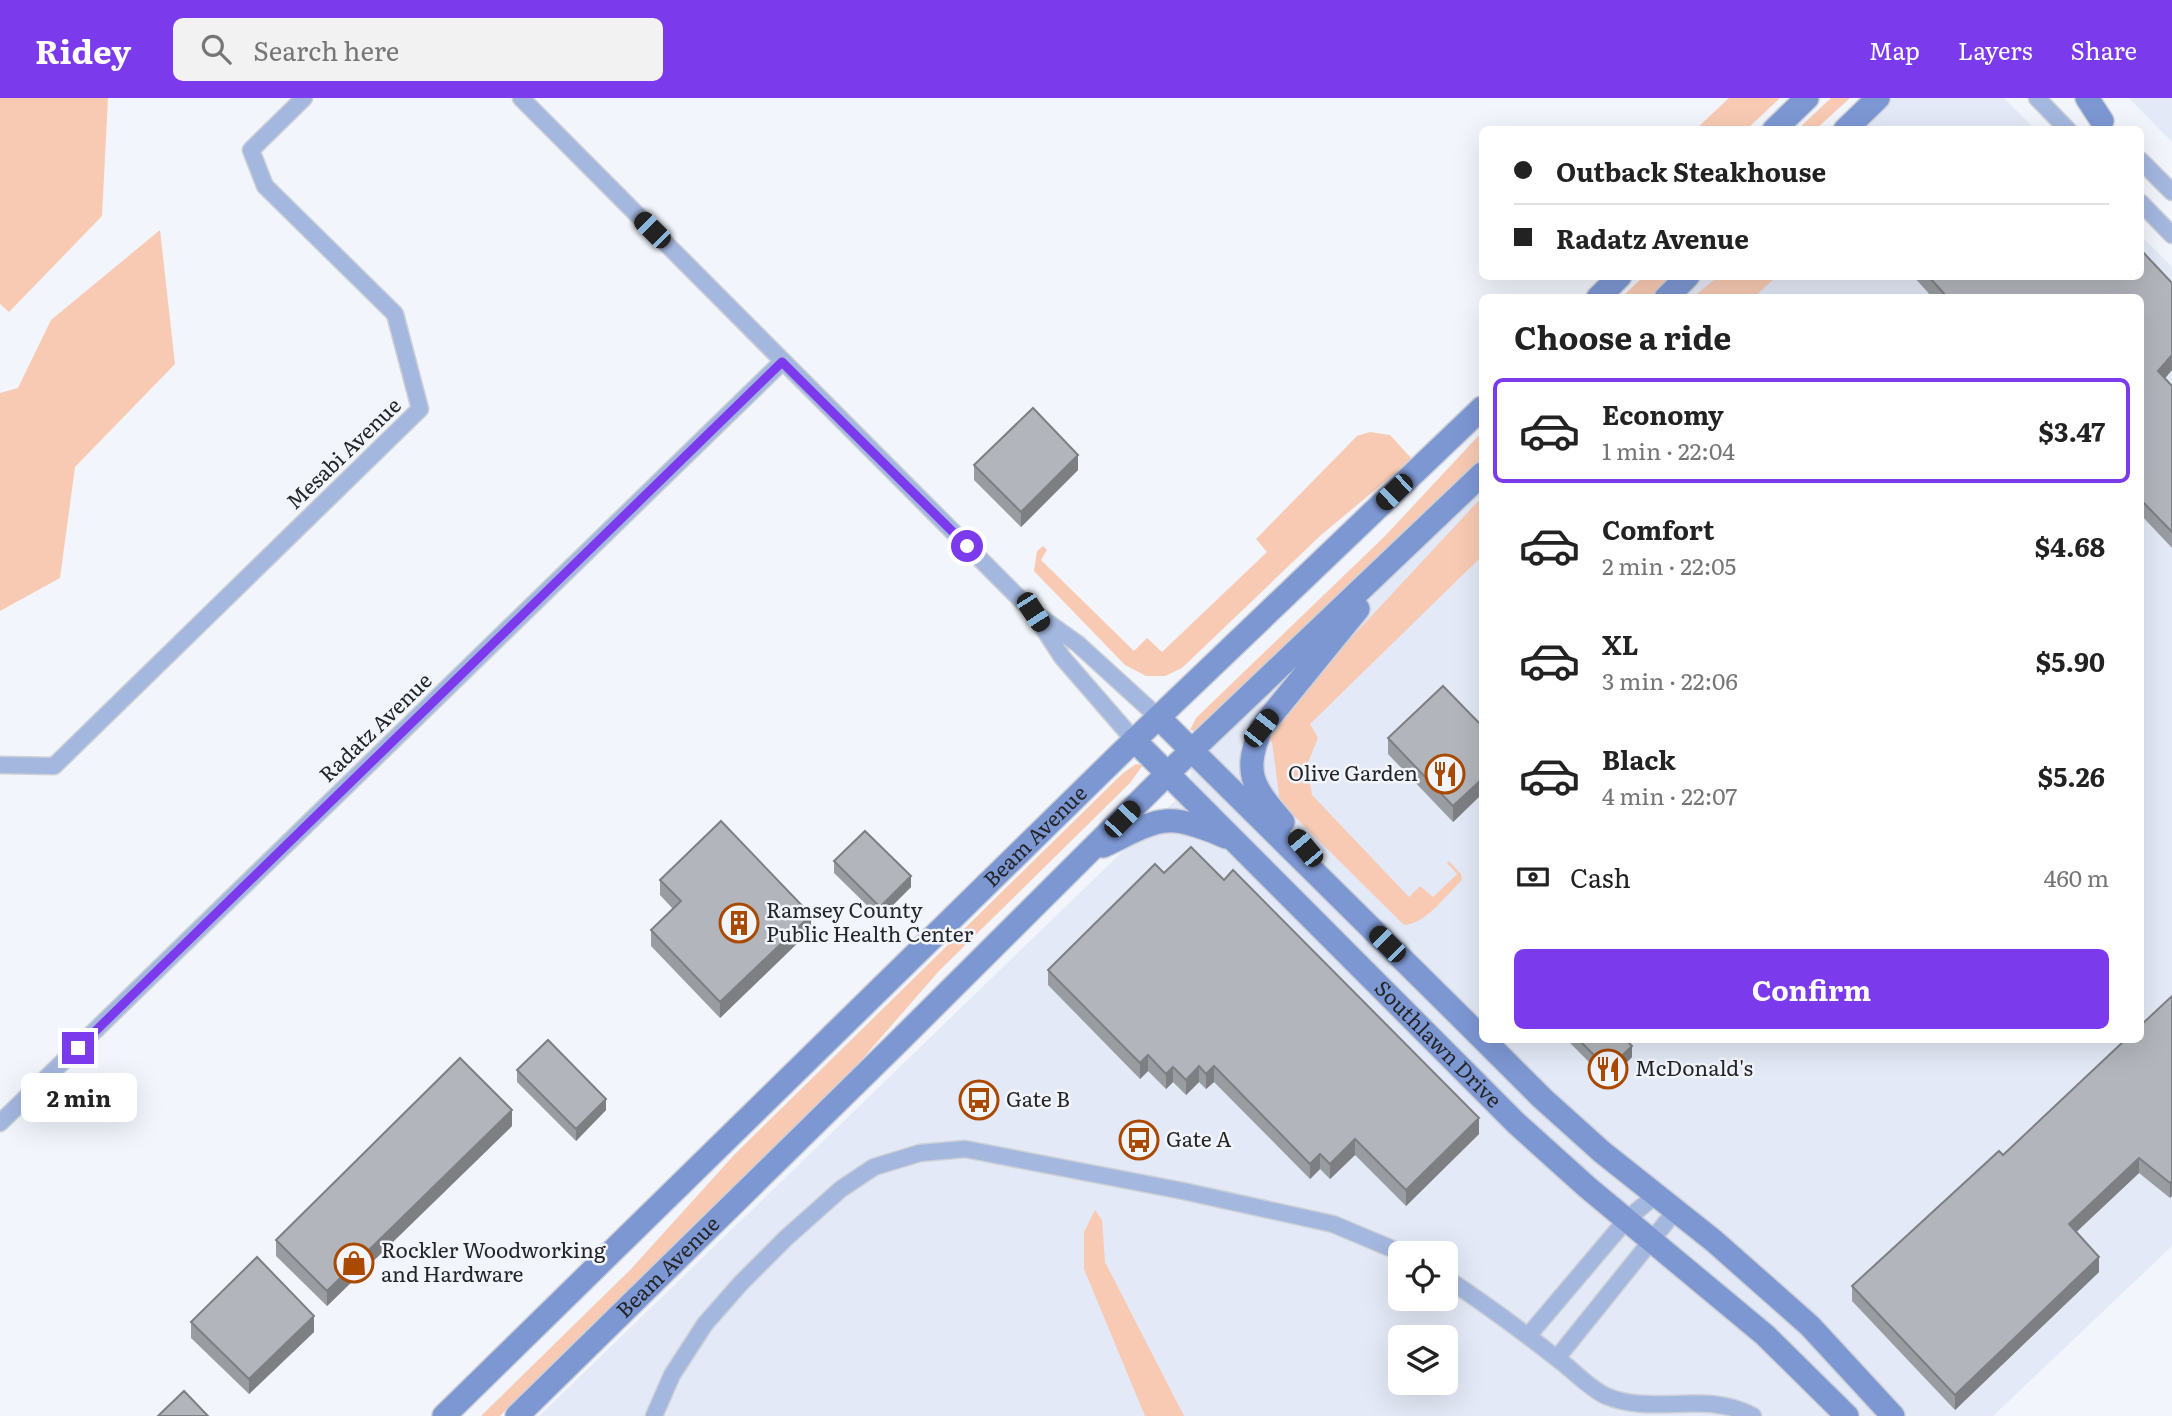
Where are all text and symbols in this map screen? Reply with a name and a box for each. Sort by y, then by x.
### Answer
search box [173,18,663,81]
text: Ridey [35,25,131,74]
icon: search [197,30,235,68]
text: Search here [253,30,399,69]
text: Map [1869,32,1920,67]
text: Layers [1958,32,2032,67]
text: Share [2070,32,2137,67]
text: Outback Steakhouse [1556,151,1826,190]
car [630,208,675,252]
text: Radatz Avenue [1556,218,1749,257]
text: Choose a ride [1514,312,1731,360]
street label: Mesabi Avenue [278,389,407,515]
text: Economy [1602,394,1724,433]
icon: car [1518,399,1581,462]
text: $3.47 [2038,411,2105,450]
text: 1 min · 22:04 [1602,433,1735,467]
car [1372,470,1417,514]
text: Comfort [1602,509,1714,548]
icon: car [1518,514,1581,577]
text: $4.68 [2035,526,2105,565]
route start [951,530,983,562]
text: 2 min · 22:05 [1602,548,1736,582]
car [1013,589,1054,635]
text: XL [1602,624,1639,663]
icon: car [1518,629,1581,692]
text: $5.90 [2036,641,2105,680]
text: 3 min · 22:06 [1602,663,1738,697]
street label: Radatz Avenue [311,664,438,788]
car [1240,705,1283,751]
text: Black [1602,739,1676,778]
icon: car [1518,744,1581,807]
restaurant icon: Olive Garden [1424,753,1466,795]
place label: Olive Garden [1288,756,1418,787]
text: $5.26 [2038,756,2105,795]
street label: Beam Avenue [975,777,1093,893]
text: 4 min · 22:07 [1602,778,1737,812]
car [1100,797,1145,841]
car [1284,825,1327,871]
text: Cash [1570,857,1631,896]
icon: cash [1514,858,1552,896]
text: 460 m [2044,860,2109,894]
place label: Ramsey County Public Health Center [766,893,973,948]
building icon: Ramsey County Public Health Center [718,902,760,944]
car [1365,922,1410,966]
button: Confirm [1514,949,2109,1029]
street label: Southlawn Drive [1369,972,1510,1113]
route end [62,1032,94,1064]
restaurant icon: McDonald's [1587,1048,1629,1090]
place label: McDonald's [1635,1051,1753,1082]
callout: 2 min [20,1072,136,1122]
bus stop icon: Gate B [958,1079,1000,1121]
text: 2 min [47,1080,111,1114]
place label: Gate B [1006,1082,1070,1113]
bus stop icon: Gate A [1118,1119,1160,1161]
place label: Gate A [1166,1122,1232,1153]
street label: Beam Avenue [608,1208,725,1324]
place label: Rockler Woodworking and Hardware [381,1233,606,1288]
map controls [1388,1241,1458,1395]
button: locate [1388,1241,1458,1311]
shop icon: Rockler Woodworking and Hardware [333,1242,375,1284]
button: layers [1388,1325,1458,1395]

